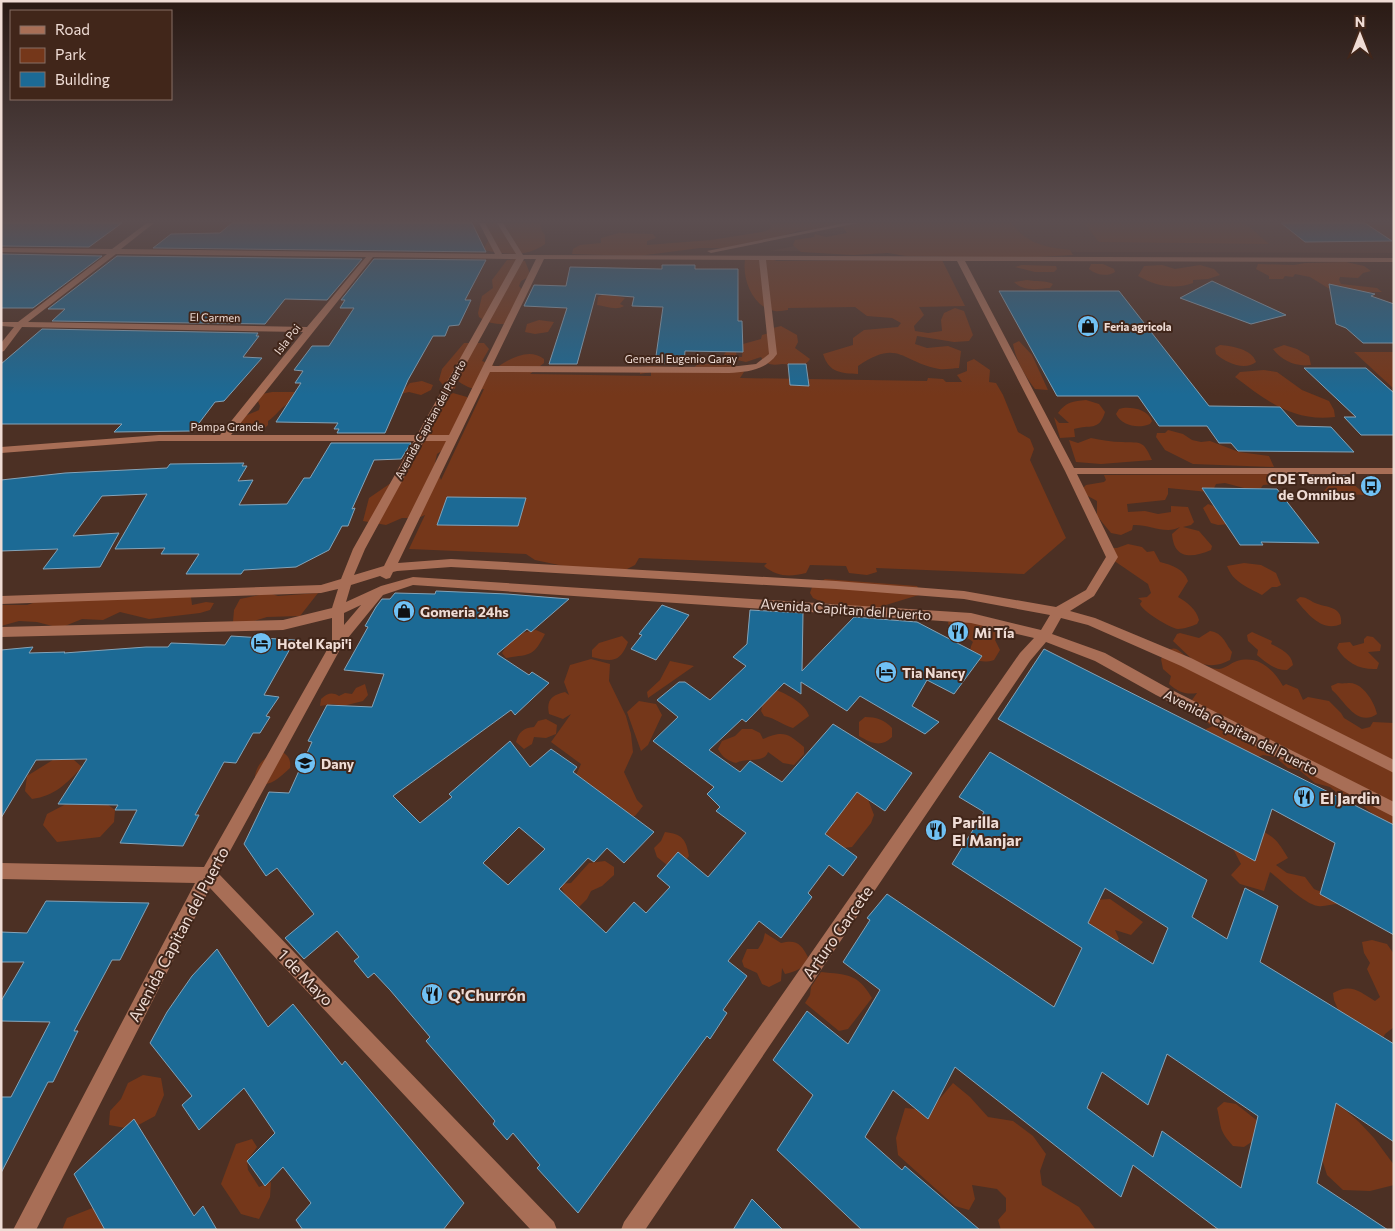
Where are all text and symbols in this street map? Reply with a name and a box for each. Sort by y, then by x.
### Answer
legend [10,10,172,100]
north arrow [1335,10,1385,60]
text: N [1355,13,1365,30]
text: Road [55,20,90,38]
text: Park [55,45,86,63]
text: Building [55,70,110,88]
street label: El Carmen [189,310,241,324]
shop icon: Feria agricola [1076,314,1100,338]
place label: Feria agricola [1104,320,1172,333]
street label: Isla Poi [271,321,303,357]
street label: General Eugenio Garay [625,352,738,365]
street label: Avenida Capitan del Puerto [392,357,468,481]
street label: Pampa Grande [190,420,264,433]
place label: CDE Terminal de Omnibus [1268,470,1355,503]
bus stop icon: CDE Terminal de Omnibus [1359,474,1383,498]
street label: Avenida Capitan del Puerto [760,595,932,623]
shop icon: Gomeria 24hs [392,599,416,623]
place label: Gomeria 24hs [420,603,509,620]
restaurant icon: Mi Tía [946,620,970,644]
place label: Mi Tía [974,624,1014,641]
hotel icon: Hotel Kapi'i [249,631,273,655]
place label: Hotel Kapi'i [277,635,352,652]
hotel icon: Tia Nancy [874,660,898,684]
place label: Tia Nancy [902,664,966,681]
street label: Avenida Capitan del Puerto [1161,686,1321,778]
school or university icon: Dany [293,751,317,775]
place label: Dany [321,755,355,772]
restaurant icon: El Jardin [1292,785,1316,809]
place label: El Jardin [1320,788,1380,807]
place label: Parilla El Manjar [952,812,1022,849]
restaurant icon: Parilla El Manjar [924,818,948,842]
street label: Avenida Capitan del Puerto [124,843,232,1025]
street label: Arturo Garcete [798,882,876,982]
street label: 1 de Mayo [274,945,338,1009]
restaurant icon: Q'Churrón [420,982,444,1006]
place label: Q'Churrón [448,985,526,1004]

